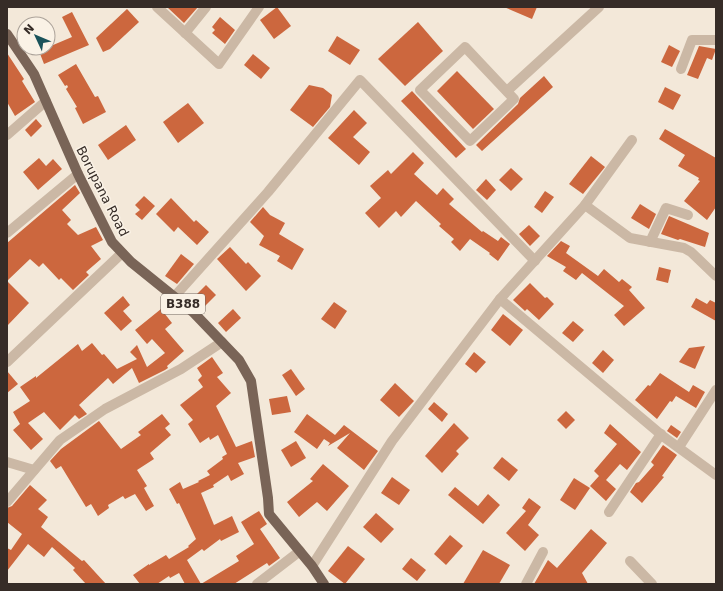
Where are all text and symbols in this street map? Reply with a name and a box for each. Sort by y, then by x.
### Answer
north arrow [16,16,56,56]
text: N [21,22,37,37]
street label: Borupana Road [73,143,132,239]
road number: B388 [161,294,205,314]

